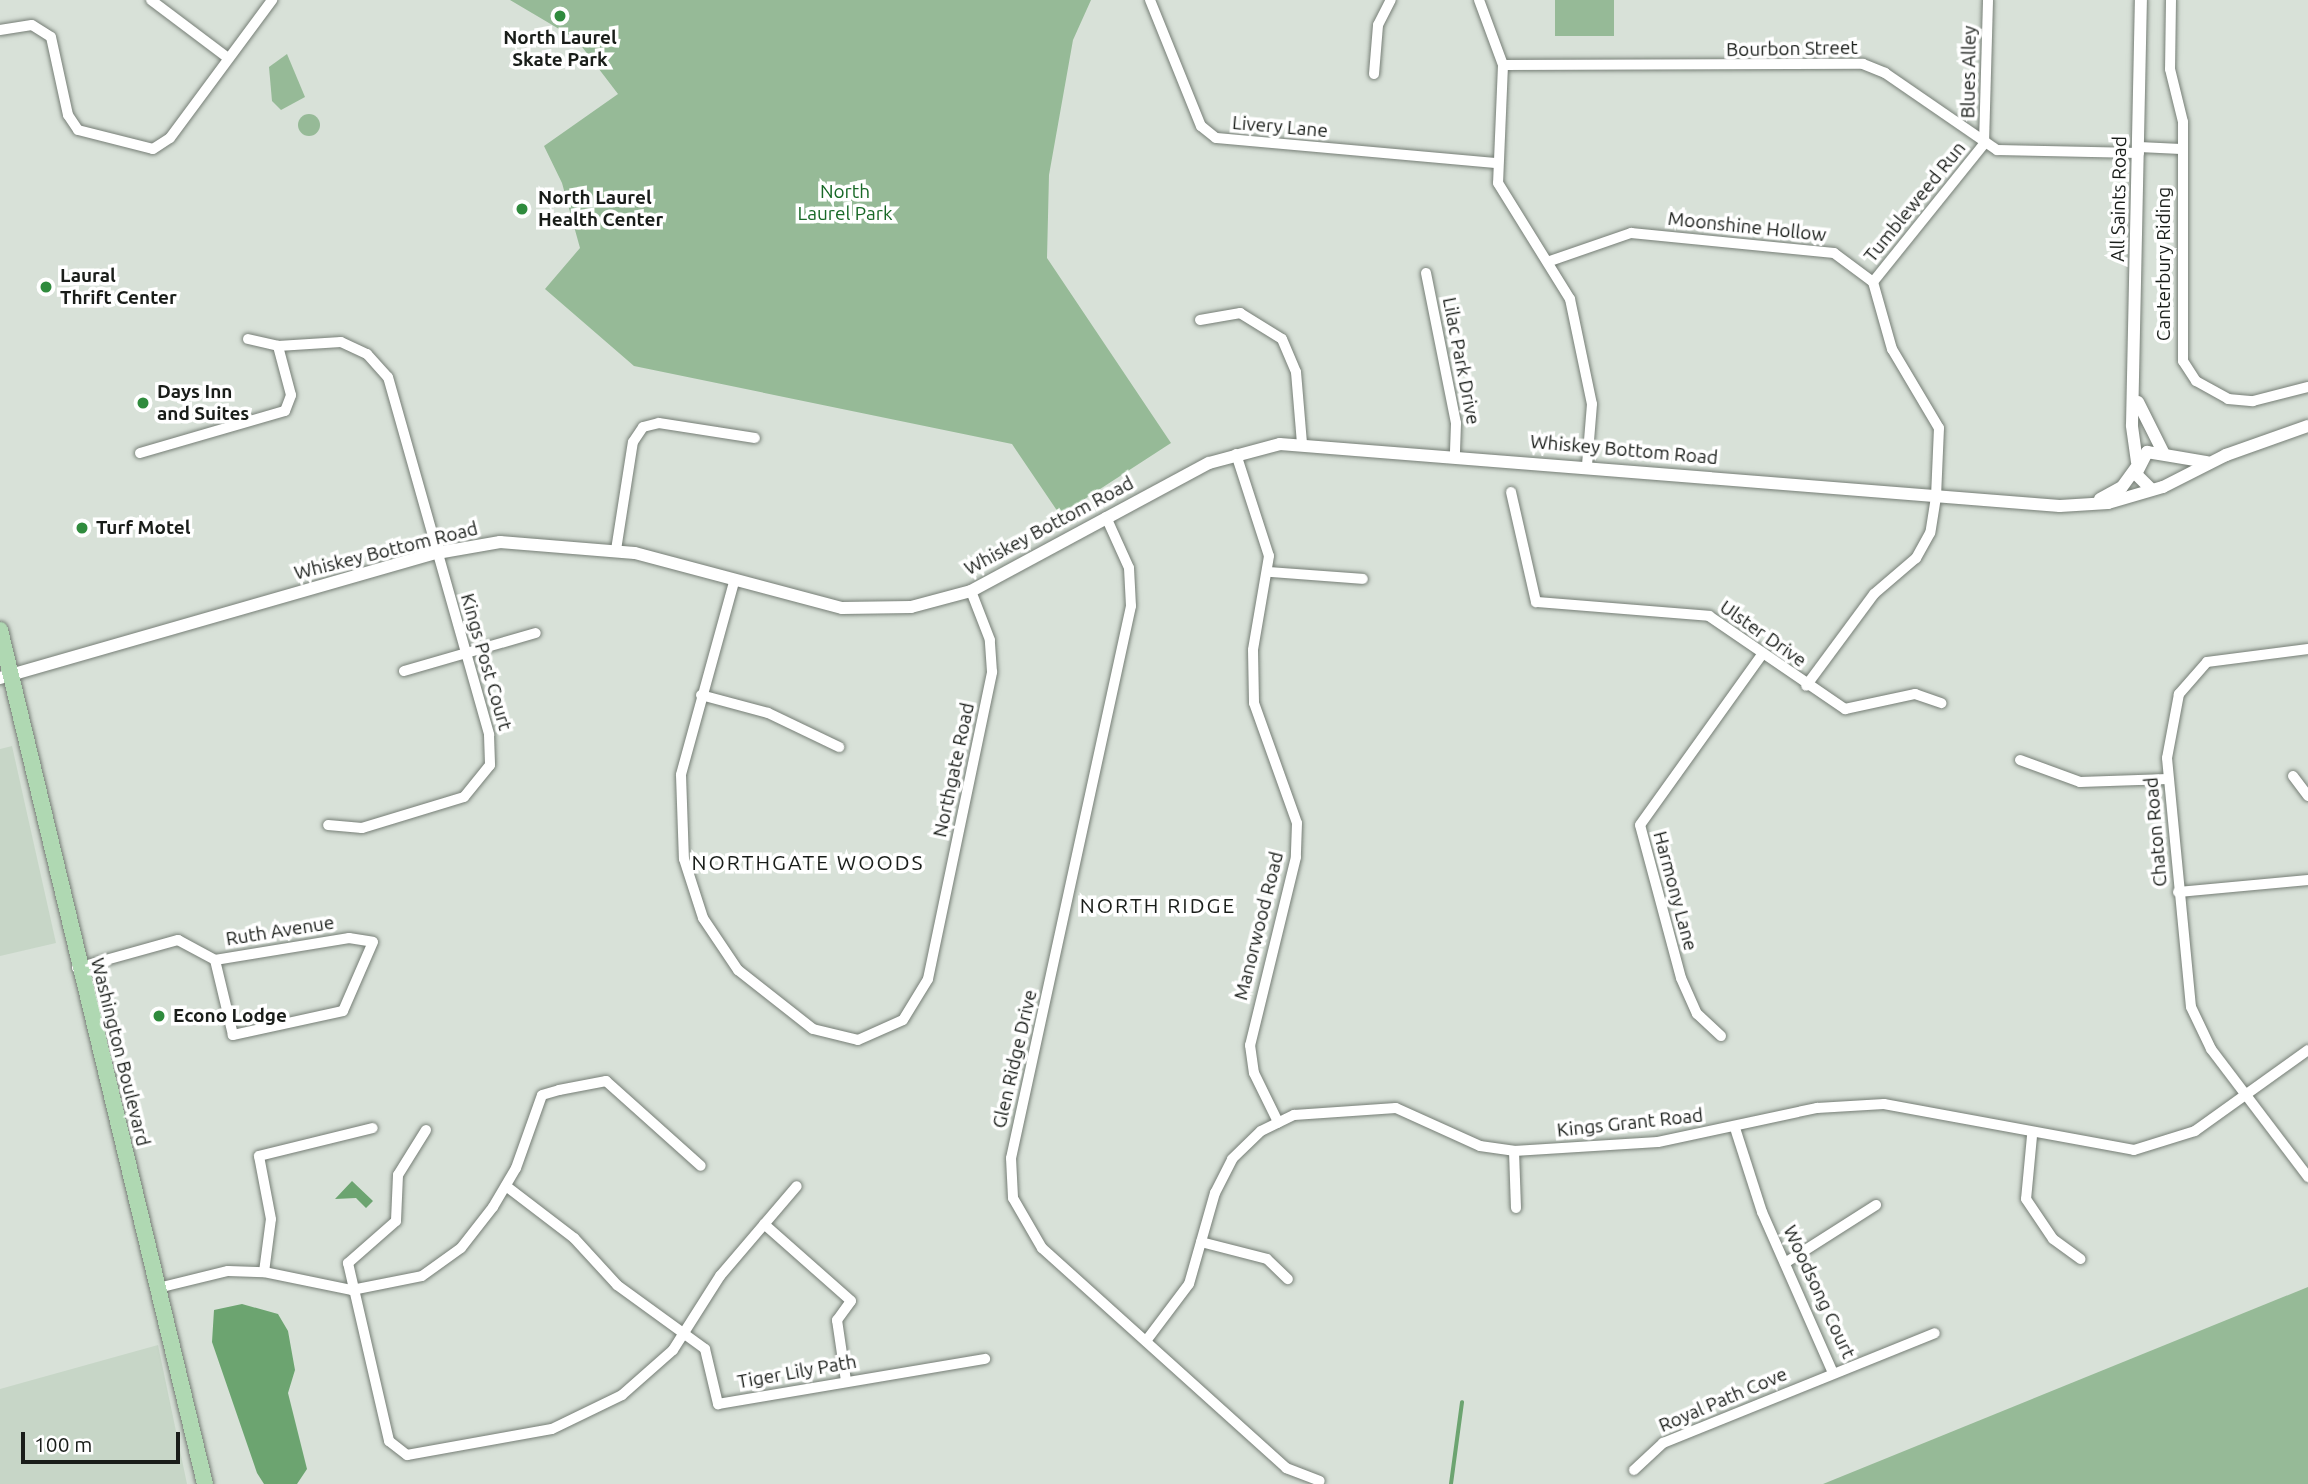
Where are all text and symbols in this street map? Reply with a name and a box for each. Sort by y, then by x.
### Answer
marker: North Laurel Skate Park [552,8,568,24]
street label: Blues Alley [1957,25,1981,119]
place label: North Laurel Skate Park [503,27,617,71]
street label: Bourbon Street [1726,36,1858,62]
street label: Livery Lane [1231,111,1329,143]
street label: All Saints Road [2107,136,2131,262]
street label: Tumbleweed Run [1859,137,1971,267]
park label: North Laurel Park [797,181,893,225]
place label: North Laurel Health Center [538,187,663,231]
street label: Canterbury Riding [2153,187,2175,341]
marker: North Laurel Health Center [512,199,532,219]
street label: Moonshine Hollow [1667,207,1827,247]
place label: Laural Thrift Center [60,265,177,309]
marker: Laural Thrift Center [38,279,54,295]
street label: Lilac Park Drive [1437,295,1485,427]
place label: Days Inn and Suites [157,381,249,425]
marker: Days Inn and Suites [135,395,151,411]
street label: Whiskey Bottom Road [1529,430,1719,470]
street label: Whiskey Bottom Road [961,472,1137,580]
place label: Turf Motel [96,517,190,539]
street label: Whiskey Bottom Road [292,517,480,585]
marker: Turf Motel [74,520,90,536]
street label: Kings Post Court [456,591,516,733]
street label: Ulster Drive [1715,596,1811,672]
street label: Northgate Road [929,701,979,839]
street label: Chaton Road [2140,776,2172,888]
street label: Harmony Lane [1648,829,1702,953]
district label: NORTHGATE WOODS [693,849,923,875]
street label: Manorwood Road [1230,849,1288,1003]
district label: NORTH RIDGE [1081,892,1235,918]
street label: Ruth Avenue [224,911,336,951]
street label: Washington Boulevard [86,956,154,1148]
street label: Glen Ridge Drive [988,987,1042,1131]
place label: Econo Lodge [173,1005,287,1027]
marker: Econo Lodge [151,1008,167,1024]
street label: Kings Grant Road [1556,1104,1704,1142]
street label: Woodsong Court [1778,1222,1860,1362]
street label: Tiger Lily Path [736,1350,858,1394]
street label: Royal Path Cove [1655,1363,1791,1437]
scale bar [24,1418,184,1462]
text: 100 m [34,1432,92,1456]

